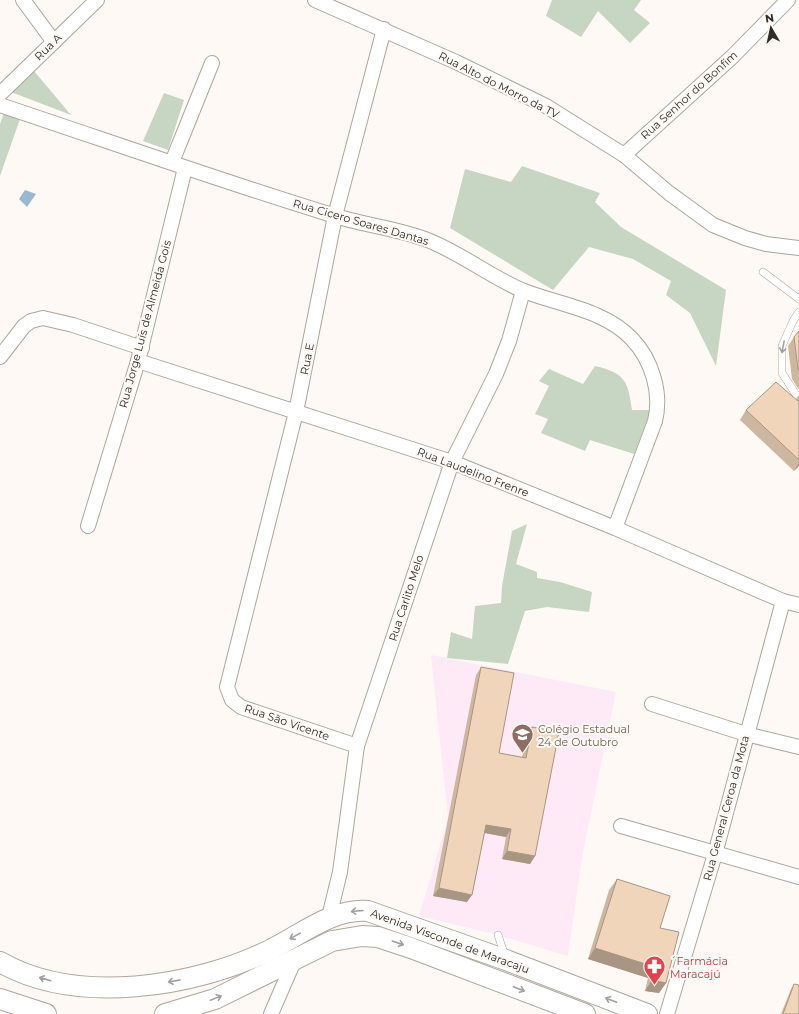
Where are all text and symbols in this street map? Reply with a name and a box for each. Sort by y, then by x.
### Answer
north arrow [751,8,791,48]
text: N [764,11,775,26]
street label: Rua A [31,31,65,63]
street label: Rua Senhor do Bonfim [638,48,740,142]
street label: Rua Alto do Morro da TV [436,49,562,122]
street label: Rua Cicero Soares Dantas [291,196,431,248]
street label: Rua Jorge Luís de Almeida Gois [116,238,174,409]
one-way arrow [779,341,787,354]
street label: Rua E [297,342,317,376]
street label: Rua Laudelino Frenre [415,444,531,500]
street label: Rua Carlito Melo [385,553,427,643]
street label: Rua São Vicente [243,701,332,743]
school or university icon: Colégio Estadual 24 de Outubro [509,722,535,755]
place label: Colégio Estadual 24 de Outubro [538,722,630,749]
street label: Rua General Ceroa da Mota [700,734,752,882]
street label: Avenida Visconde de Maracaju [369,906,531,976]
one-way arrow [351,907,364,915]
one-way arrow [289,933,301,940]
one-way arrow [391,940,403,948]
pharmacy icon: ´Farmácia Maracajú [642,954,668,987]
place label: ´Farmácia Maracajú [670,954,728,981]
one-way arrow [39,975,52,982]
one-way arrow [168,977,181,985]
one-way arrow [513,986,525,994]
one-way arrow [209,993,221,1001]
one-way arrow [605,996,617,1004]

